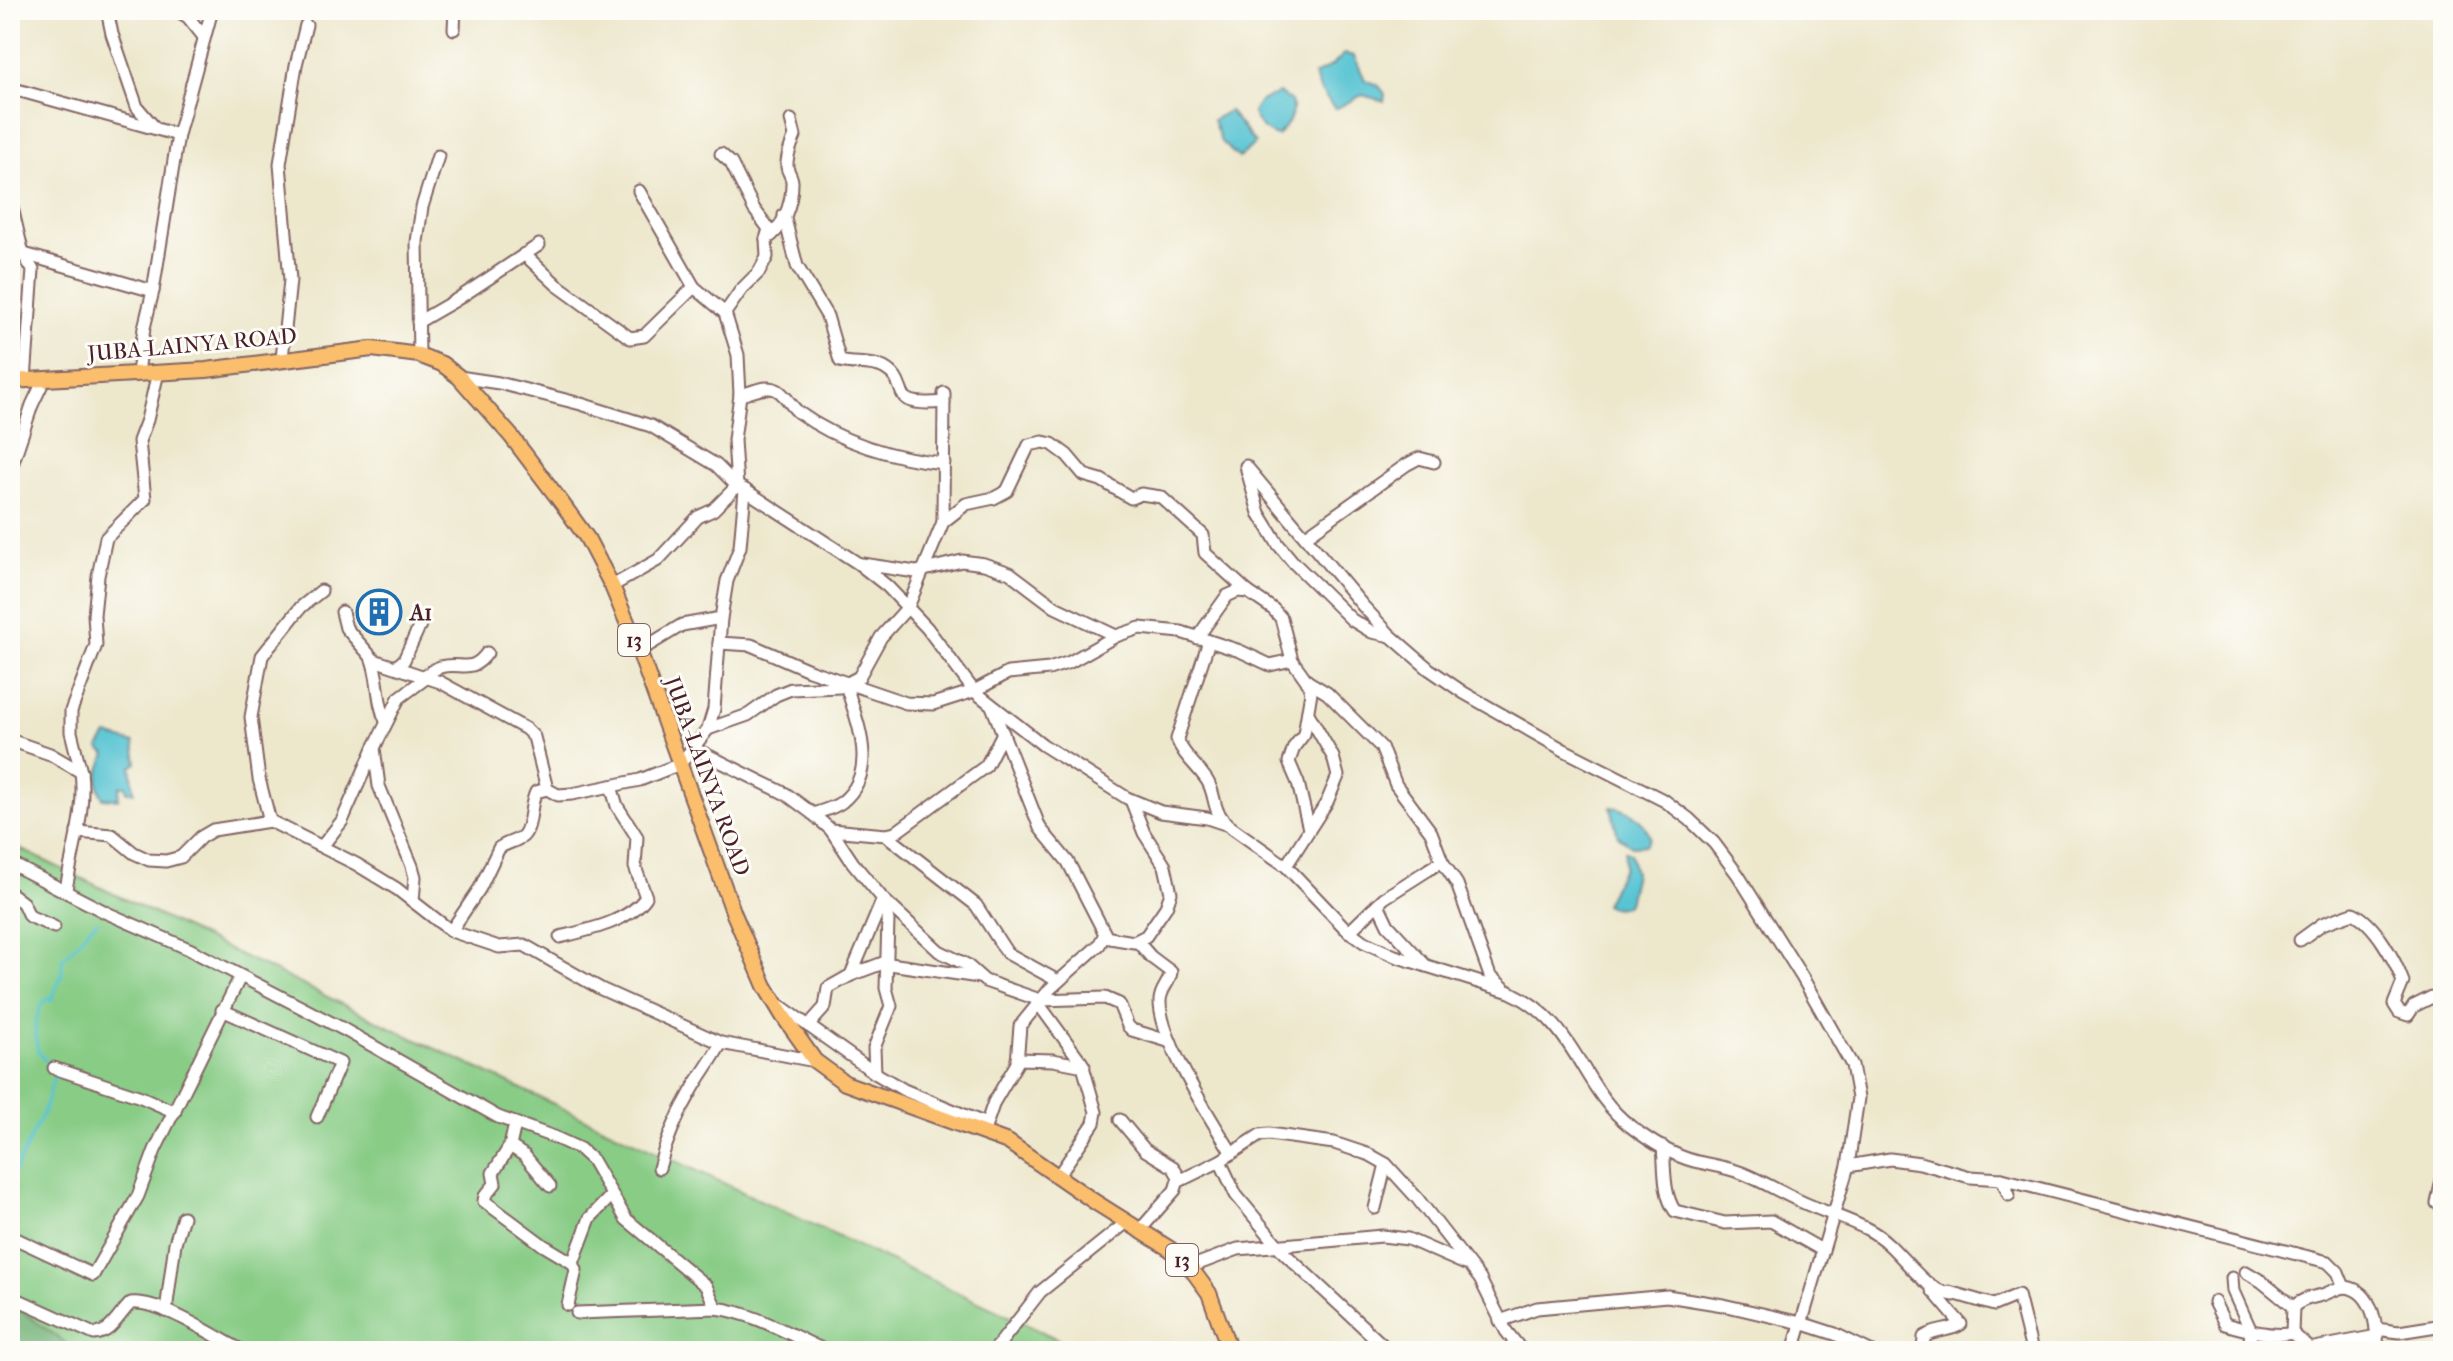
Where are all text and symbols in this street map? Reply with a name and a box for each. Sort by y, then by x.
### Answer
street label: JUBA-LAINYA ROAD [84,323,298,367]
building icon: A1 [355,588,403,636]
place label: A1 [408,600,432,626]
road number: 13 [618,624,650,656]
street label: JUBA-LAINYA ROAD [658,671,755,879]
road number: 13 [1166,1244,1198,1276]

